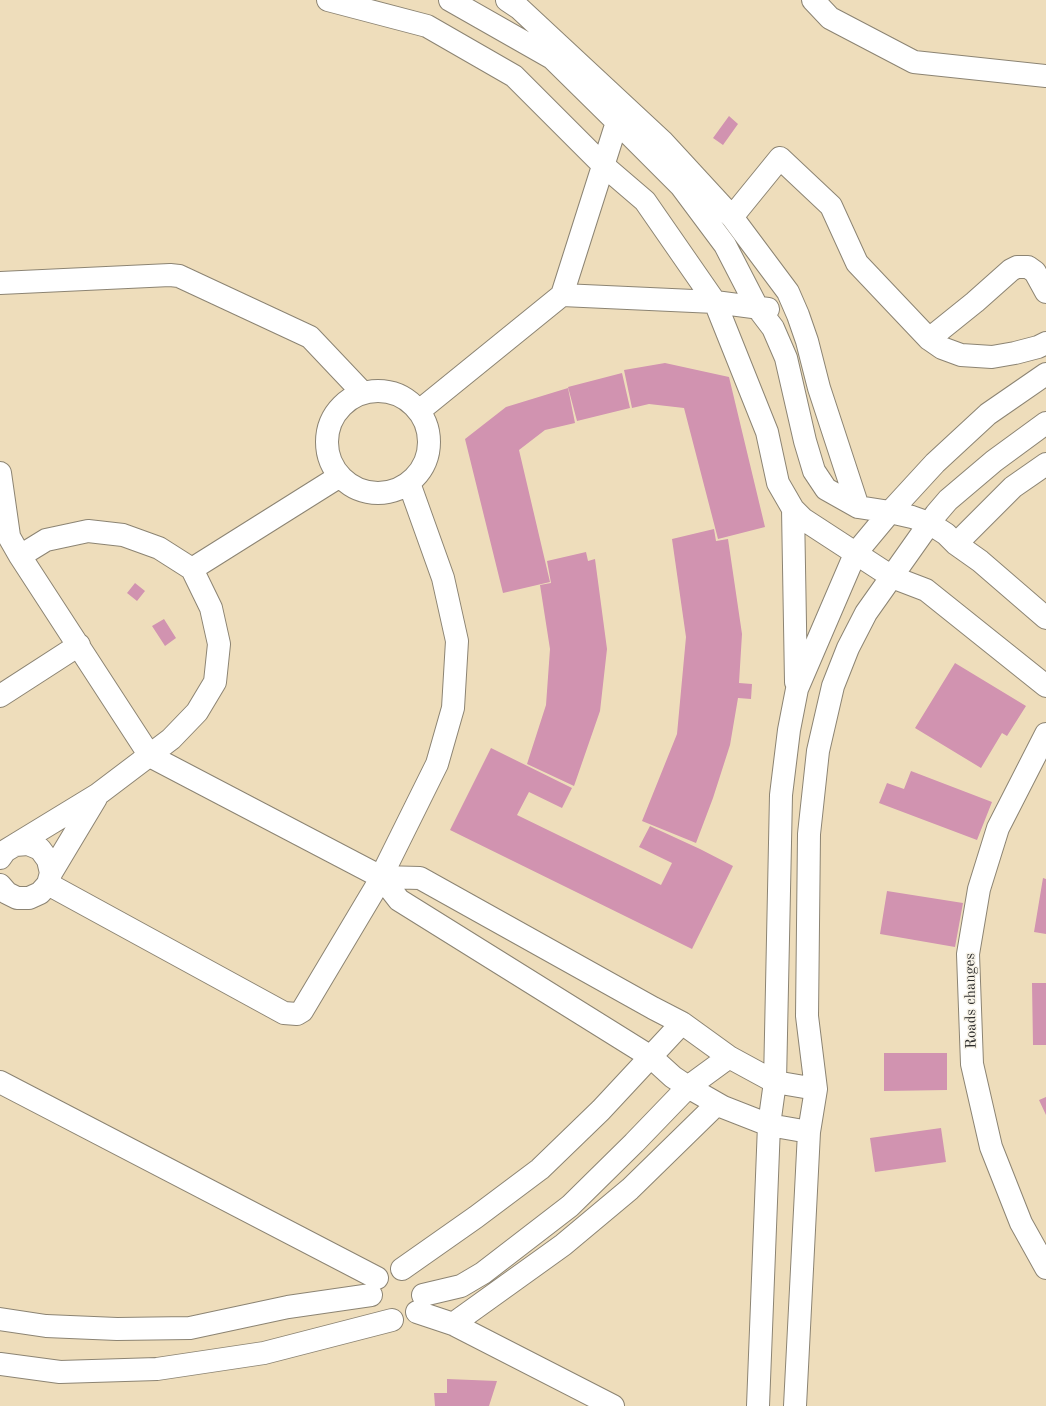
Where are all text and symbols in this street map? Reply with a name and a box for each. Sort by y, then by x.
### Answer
street label: Roads changes [961,953,981,1049]

